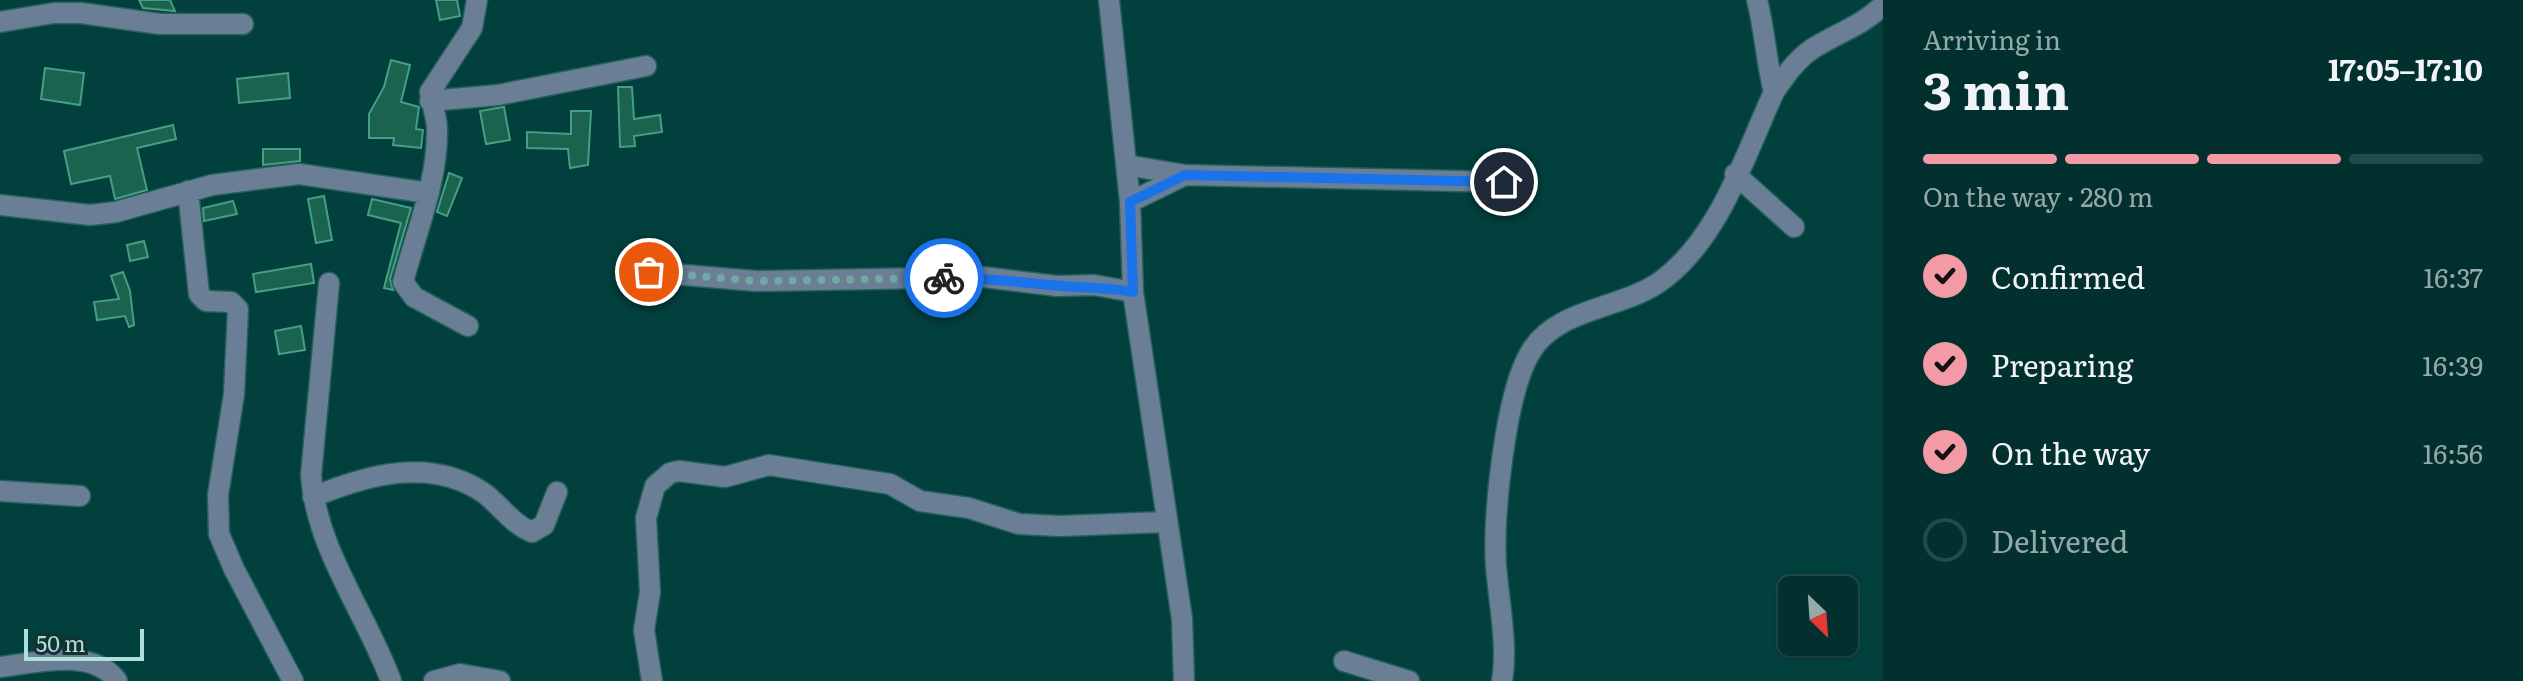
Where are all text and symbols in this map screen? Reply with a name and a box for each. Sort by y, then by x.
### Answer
text: Arriving in [1923,19,2061,58]
text: 17:05–17:10 [2328,46,2483,90]
text: 3 min [1923,49,2069,126]
pin [1470,148,1538,216]
icon: home [1482,160,1526,204]
text: On the way · 280 m [1923,176,2153,215]
pin [615,238,683,306]
courier [904,238,984,318]
icon: bag [627,250,671,294]
icon: check [1923,254,1967,298]
text: Confirmed [1991,254,2145,298]
icon: bike [922,256,966,300]
text: 16:37 [2424,257,2483,296]
icon: check [1923,342,1967,386]
text: Preparing [1991,342,2133,386]
text: 16:39 [2422,345,2483,384]
icon: check [1923,430,1967,474]
text: On the way [1991,430,2150,474]
text: 16:56 [2423,433,2483,472]
text: Delivered [1991,518,2128,562]
north arrow [1778,576,1858,656]
map controls [1778,576,1858,656]
scale bar [24,625,144,661]
text: 50 m [36,626,86,659]

